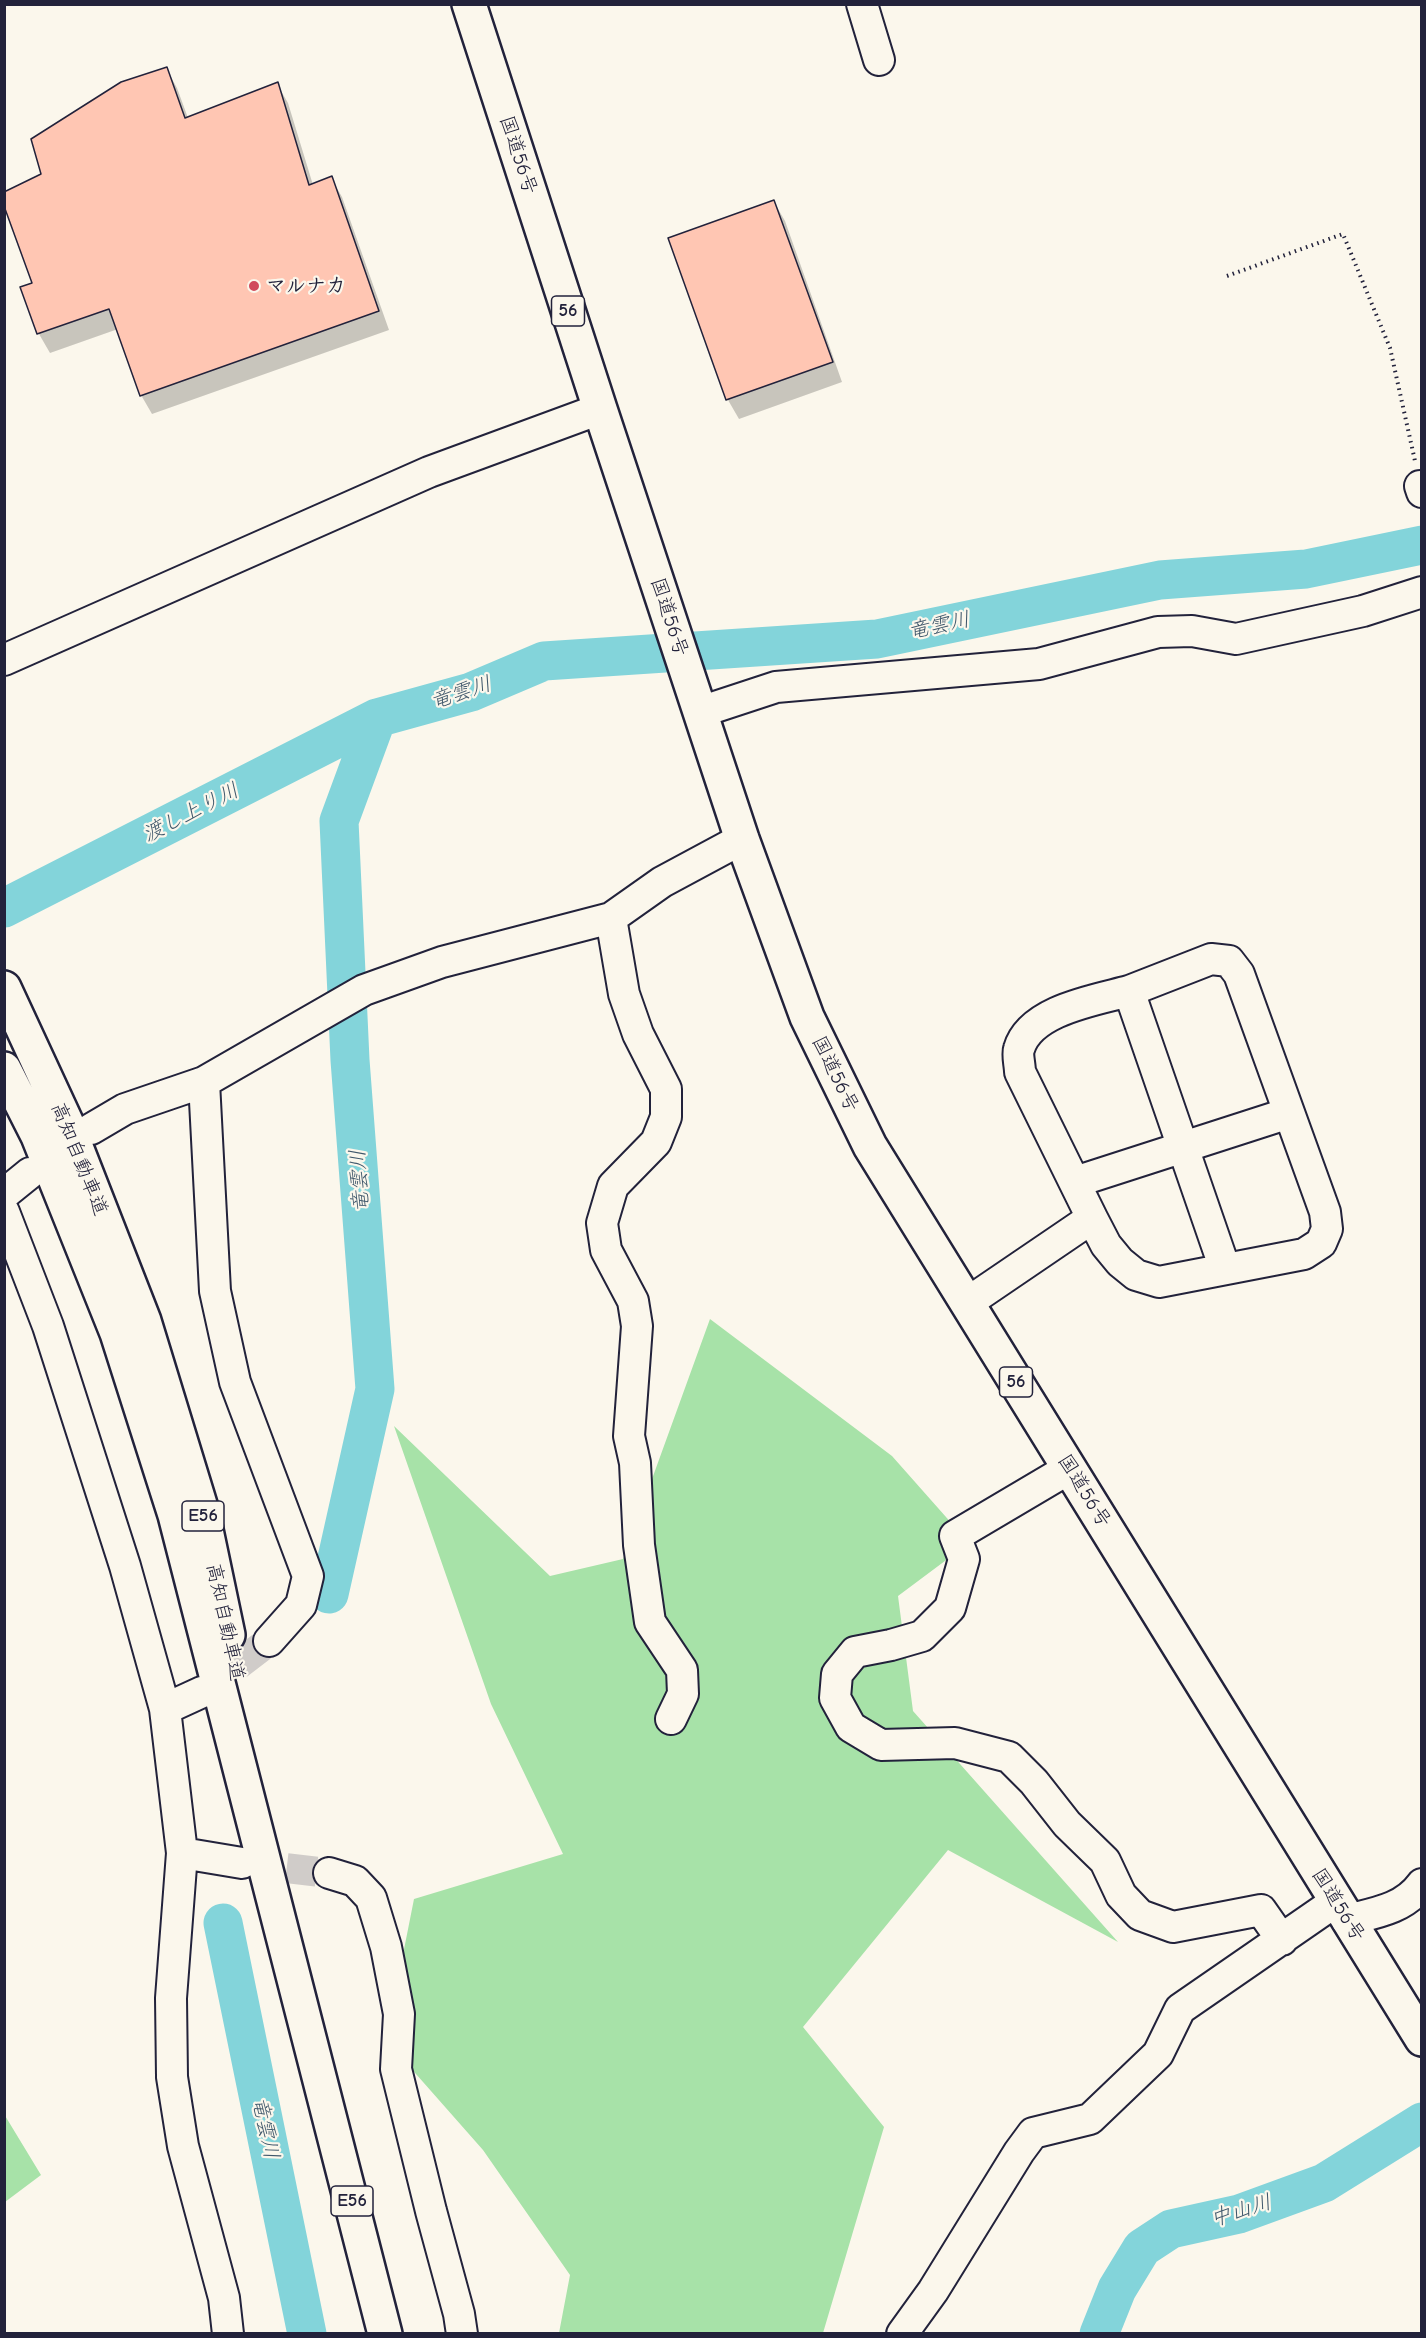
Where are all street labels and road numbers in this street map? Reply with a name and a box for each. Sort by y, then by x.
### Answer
street label: 国道56号 [494,112,542,198]
road number: 56 [552,296,584,326]
street label: 国道56号 [645,574,693,660]
street label: 国道56号 [806,1032,864,1116]
street label: 高知自動車道 [45,1099,113,1219]
road number: 56 [1000,1367,1032,1397]
street label: 国道56号 [1052,1450,1116,1532]
road number: E56 [182,1501,224,1531]
street label: 高知自動車道 [201,1561,249,1683]
street label: 国道56号 [1306,1864,1370,1946]
road number: E56 [331,2186,373,2216]

